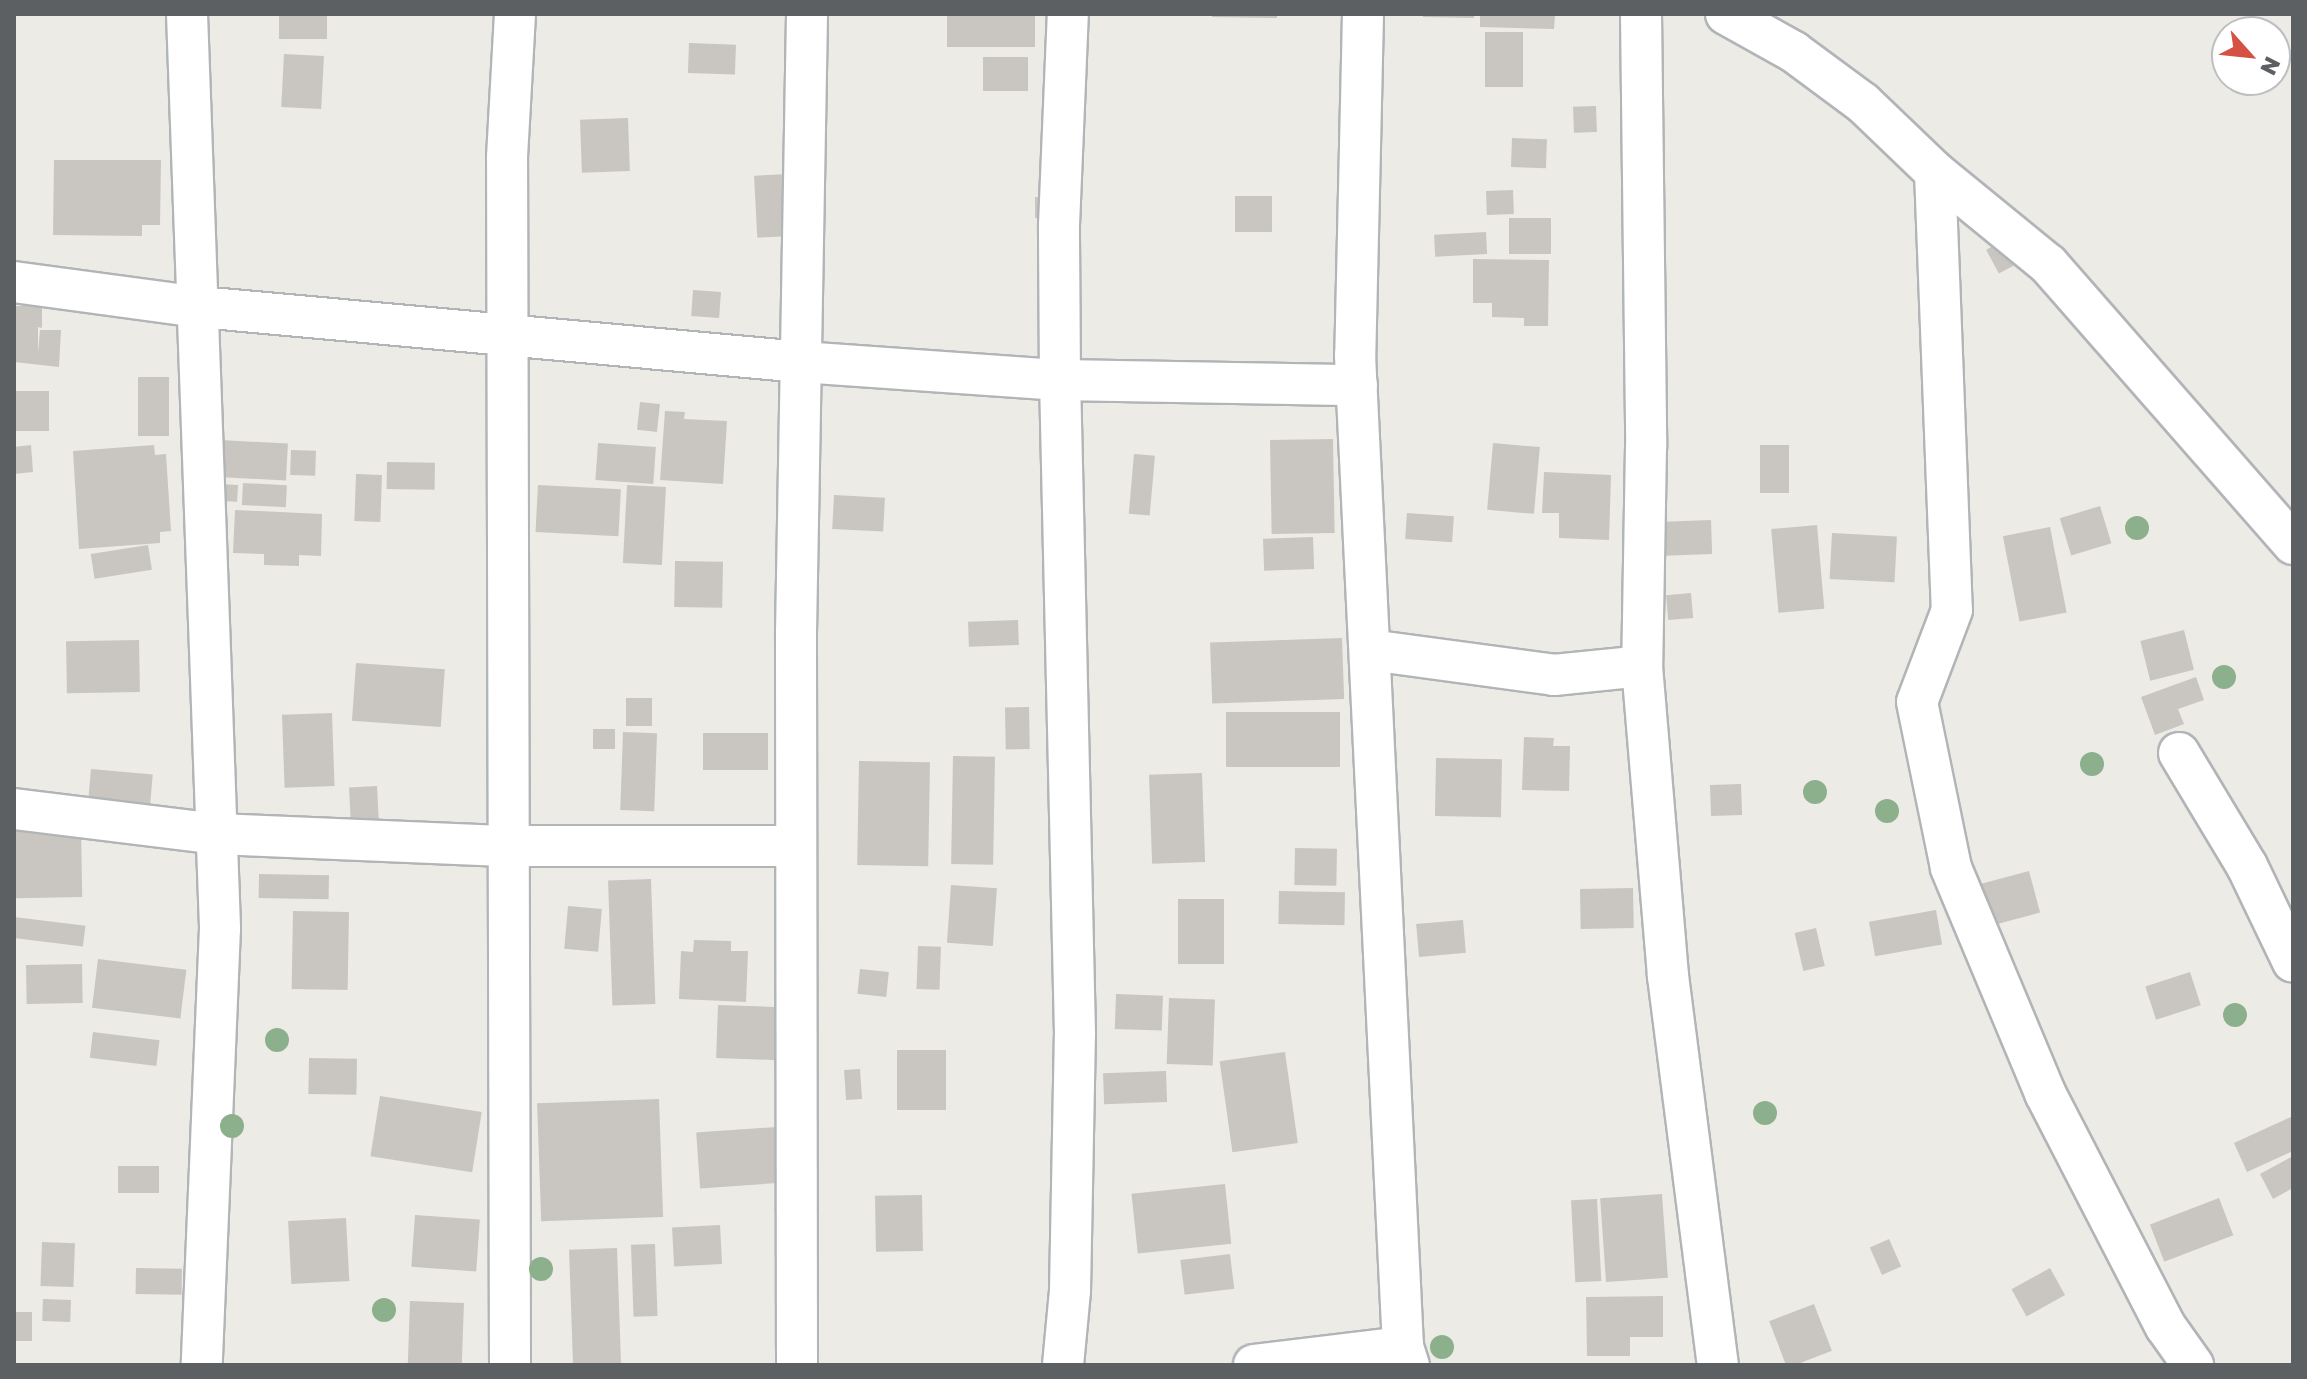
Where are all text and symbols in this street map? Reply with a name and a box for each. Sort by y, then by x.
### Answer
north arrow [2211,16,2291,96]
text: N [2255,53,2287,80]

